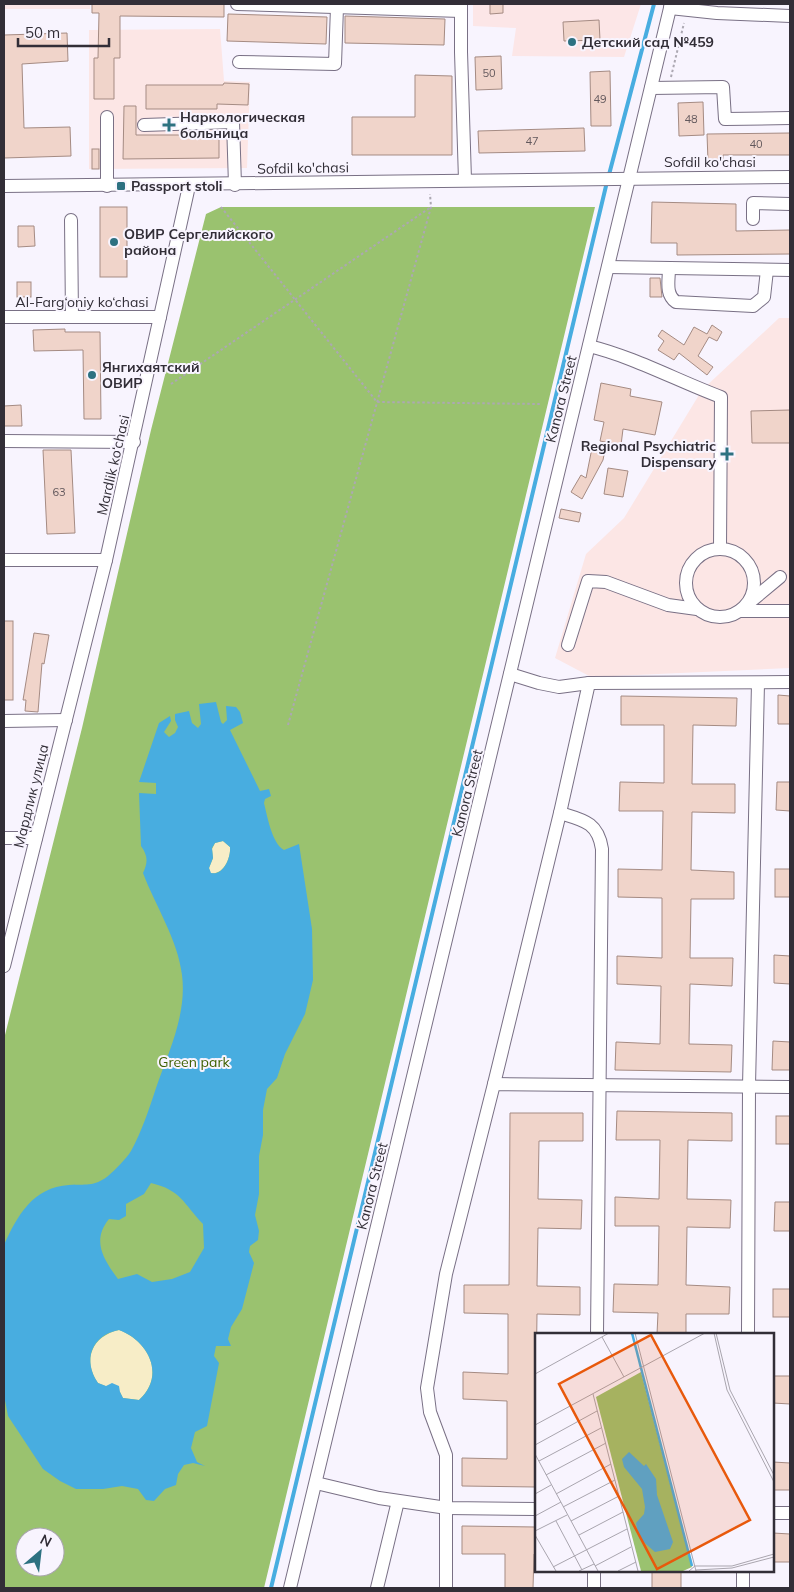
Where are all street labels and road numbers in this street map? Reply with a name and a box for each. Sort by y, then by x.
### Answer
street label: Sofdil ko'chasi [664,153,756,171]
street label: Sofdil ko'chasi [257,158,349,178]
street label: Al-Farg‘oniy ko‘chasi [15,293,149,311]
street label: Kanora Street [541,353,581,444]
street label: Mardlik ko‘chasi [93,413,133,517]
street label: Мардлик улица [9,742,53,850]
street label: Kanora Street [447,747,487,838]
street label: Kanora Street [352,1140,392,1231]

